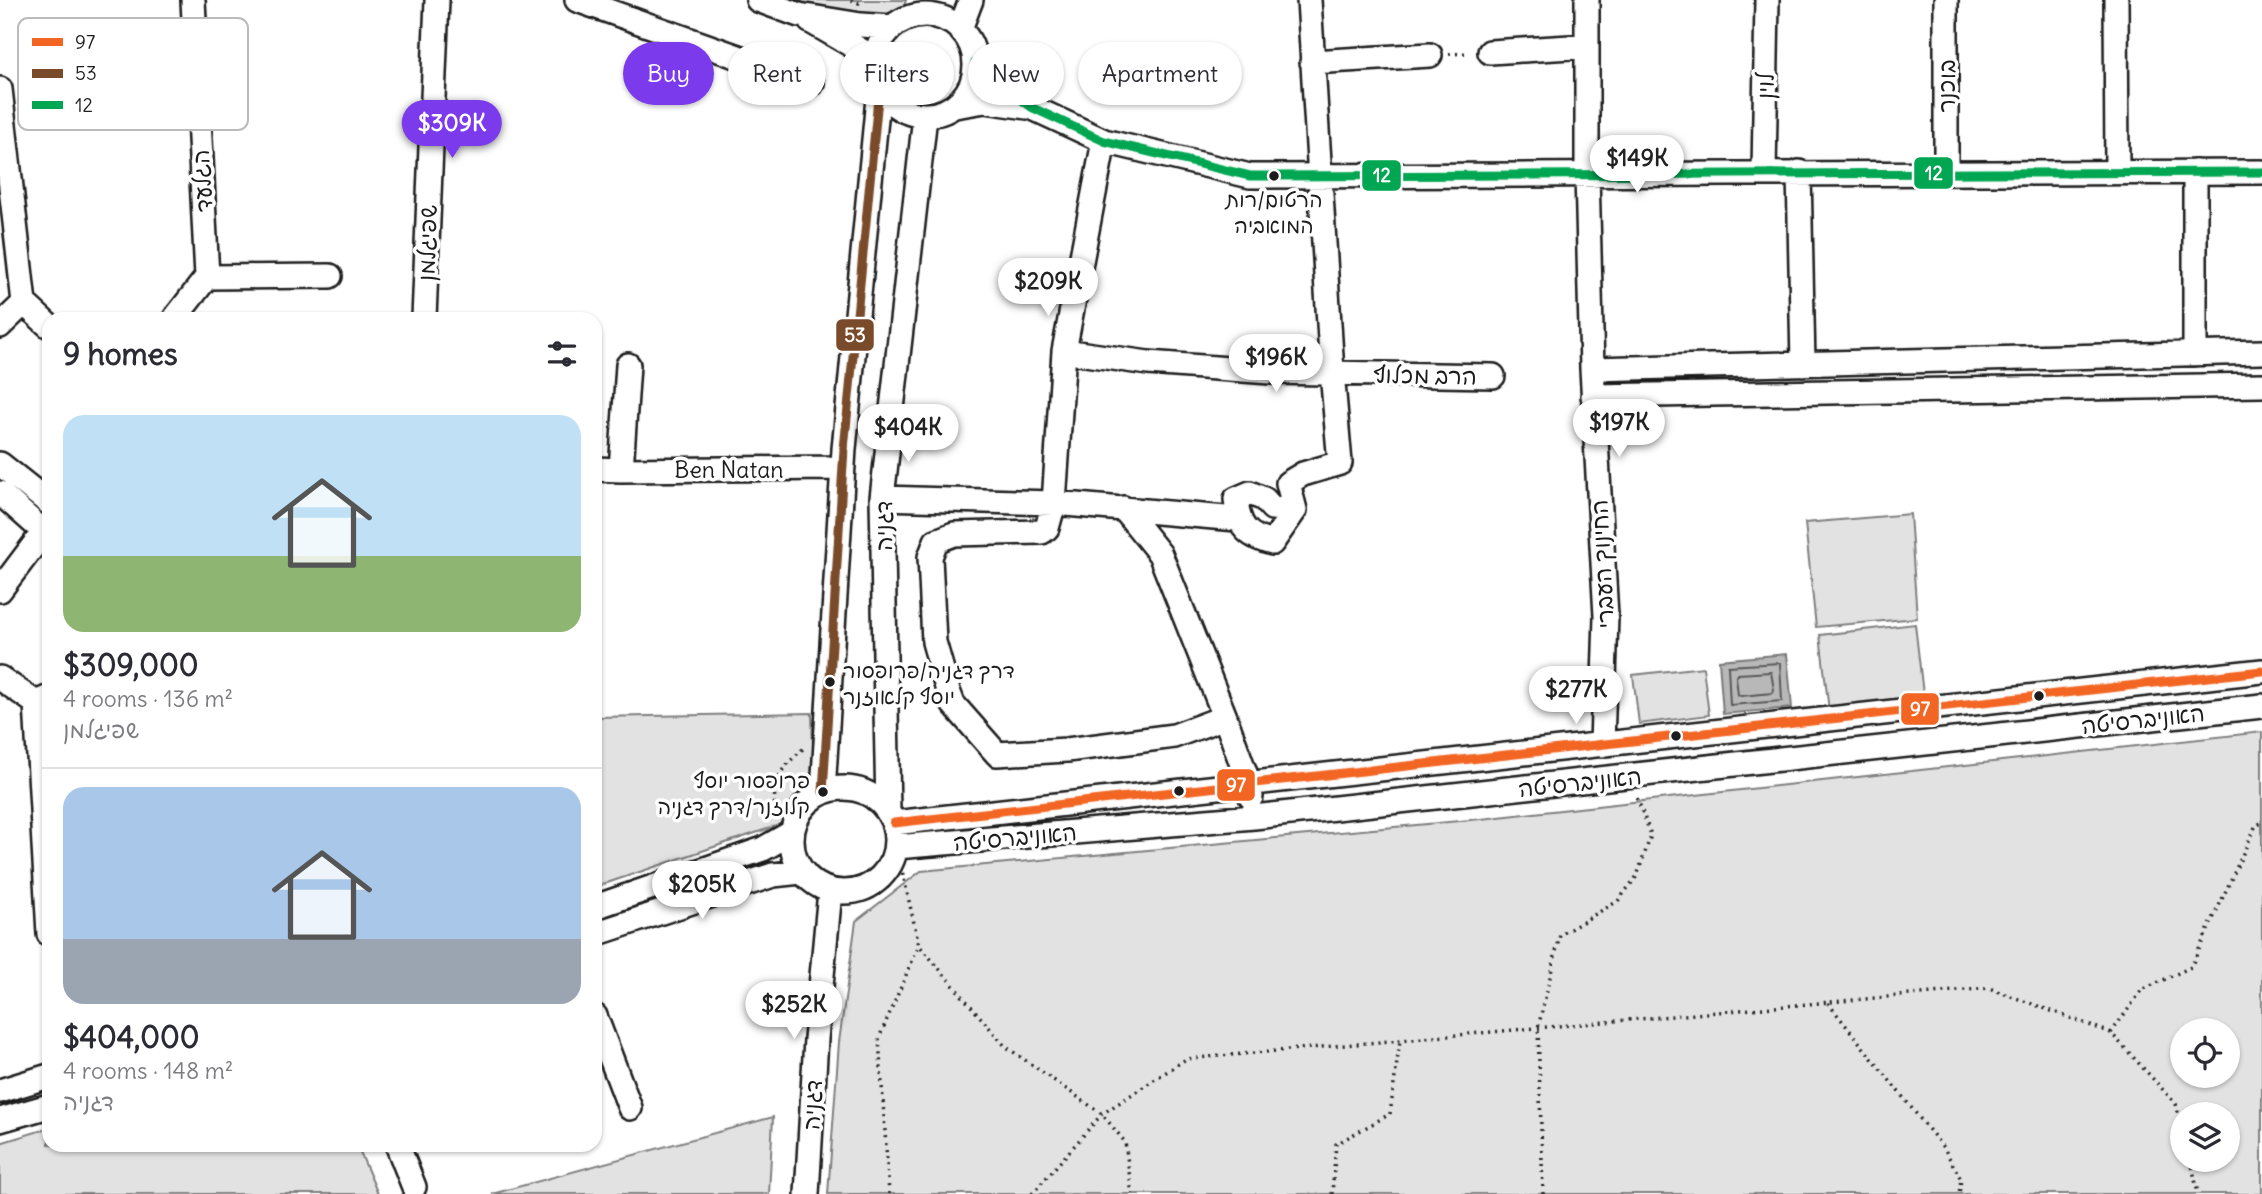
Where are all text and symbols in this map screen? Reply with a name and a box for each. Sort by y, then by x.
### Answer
legend [18,18,248,130]
text: 97 [75,30,95,54]
chip: Buy [623,42,714,105]
chip: Rent [728,42,826,105]
chip: Filters [840,42,954,105]
chip: New [968,42,1064,105]
chip: Apartment [1078,42,1242,105]
street label: בוכנר [1932,59,1961,113]
text: 53 [75,61,97,85]
street label: לוין [1750,72,1780,99]
text: 12 [75,93,93,117]
pin: $309K [403,100,501,160]
text: $309K [418,108,486,137]
pin: $149K [1588,136,1686,195]
text: $149K [1606,143,1668,172]
street label: הגלעד [186,149,218,213]
line badge: 12 [1913,156,1954,190]
line badge: 12 [1361,159,1402,192]
text: 12 [1925,161,1943,185]
text: 12 [1373,163,1391,187]
marker: הרטום/רות המואביה [1267,169,1281,183]
place label: הרטום/רות המואביה [1224,186,1322,239]
street label: שפיגלמן [411,204,444,282]
pin: $209K [999,258,1097,318]
text: $209K [1014,266,1082,295]
line badge: 53 [835,318,875,352]
text: 53 [844,323,866,347]
pin: $196K [1227,334,1325,394]
text: 9 homes [63,335,178,373]
icon: filters [543,335,581,373]
text: $196K [1245,342,1307,371]
street label: הרב מכלוף [1373,360,1477,390]
pin: $197K [1570,400,1668,459]
pin: $404K [859,405,957,464]
text: $197K [1589,407,1649,436]
text: $404K [874,412,942,441]
street label: Ben Natan [674,455,784,484]
icon: home [259,460,385,586]
street label: החינוך העברי [1584,499,1620,629]
street label: דגניה [869,501,898,551]
text: $309,000 [63,646,199,684]
place label: דרך דגניה/פרופסור יוסף קלאוזנר [843,657,1015,710]
pin: $277K [1527,666,1625,726]
text: $277K [1545,674,1607,703]
marker: דרך דגניה/פרופסור יוסף קלאוזנר [823,675,837,689]
text: 4 rooms · 136 m² [63,684,233,713]
unlabelled marker [2032,689,2046,703]
line badge: 97 [1900,692,1940,726]
text: 97 [1910,697,1931,721]
street label: האוניברסיטה [2080,698,2206,740]
text: שפיגלמן [63,715,139,744]
unlabelled marker [1669,729,1683,743]
street label: האוניברסיטה [1517,761,1643,803]
place label: פרופסור יוסף קלוזנר/דרך דגניה [657,767,810,820]
line badge: 97 [1216,768,1256,802]
text: 97 [1226,773,1247,797]
unlabelled marker [1172,784,1186,798]
marker: פרופסור יוסף קלוזנר/דרך דגניה [816,785,830,799]
street label: האוניברסיטה [952,817,1078,857]
icon: home [259,832,385,958]
pin: $205K [653,862,751,921]
text: $205K [668,869,736,898]
pin: $252K [745,982,843,1041]
text: $252K [761,989,827,1018]
text: $404,000 [63,1018,200,1056]
map controls [2170,1018,2240,1172]
button: locate [2170,1018,2240,1088]
text: 4 rooms · 148 m² [63,1056,233,1085]
street label: דגניה [796,1079,828,1131]
text: דגניה [63,1087,114,1116]
button: layers [2170,1102,2240,1172]

